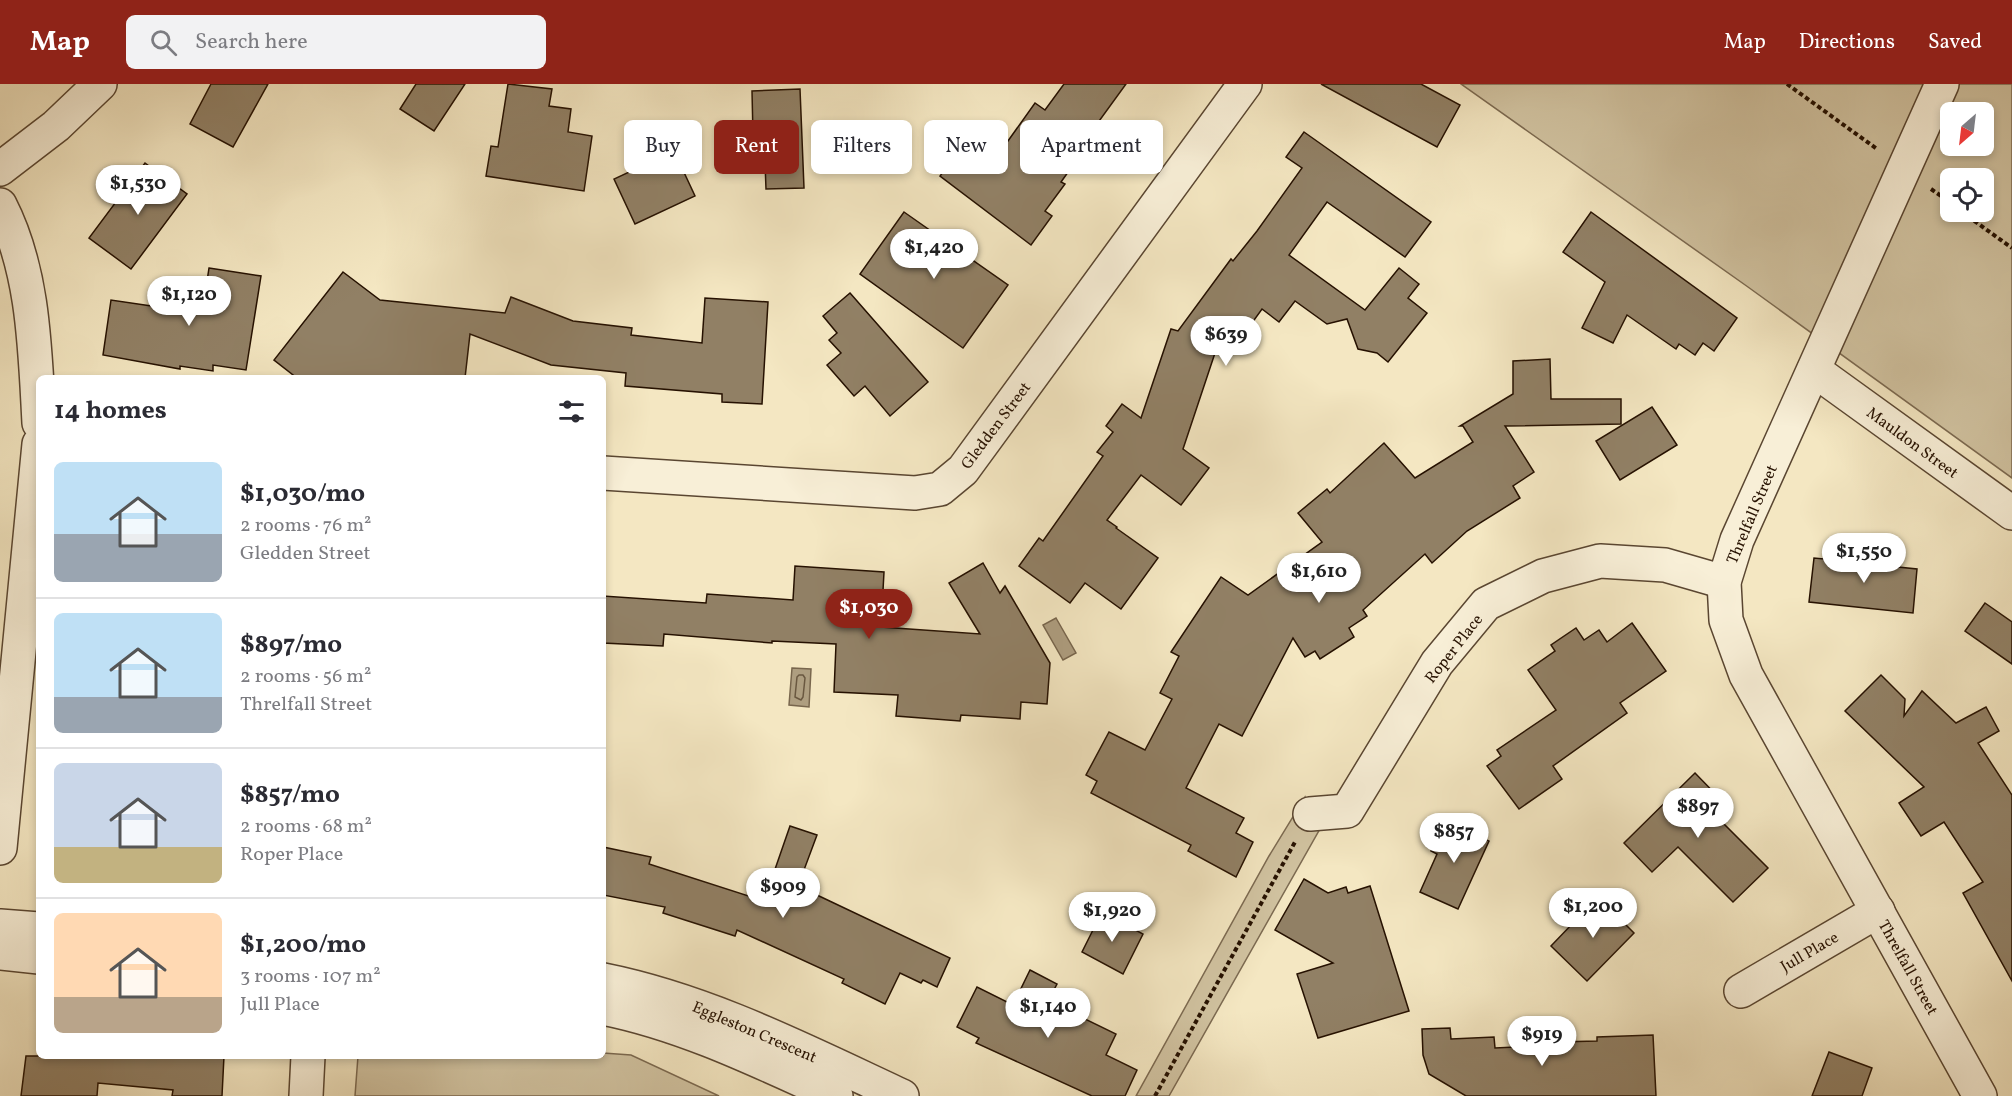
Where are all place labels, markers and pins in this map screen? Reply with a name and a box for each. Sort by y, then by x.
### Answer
pin: $1,530 [89,165,187,216]
pin: $1,420 [885,229,983,280]
pin: $1,120 [140,276,238,327]
pin: $639 [1190,316,1262,367]
pin: $1,550 [1815,533,1913,584]
pin: $1,610 [1270,553,1368,604]
pin: $1,030 [820,589,918,640]
pin: $897 [1662,788,1734,839]
pin: $857 [1418,813,1490,864]
pin: $909 [747,868,819,919]
pin: $1,200 [1544,888,1642,939]
pin: $1,920 [1063,892,1161,943]
pin: $1,140 [999,988,1097,1039]
pin: $919 [1506,1016,1578,1067]

